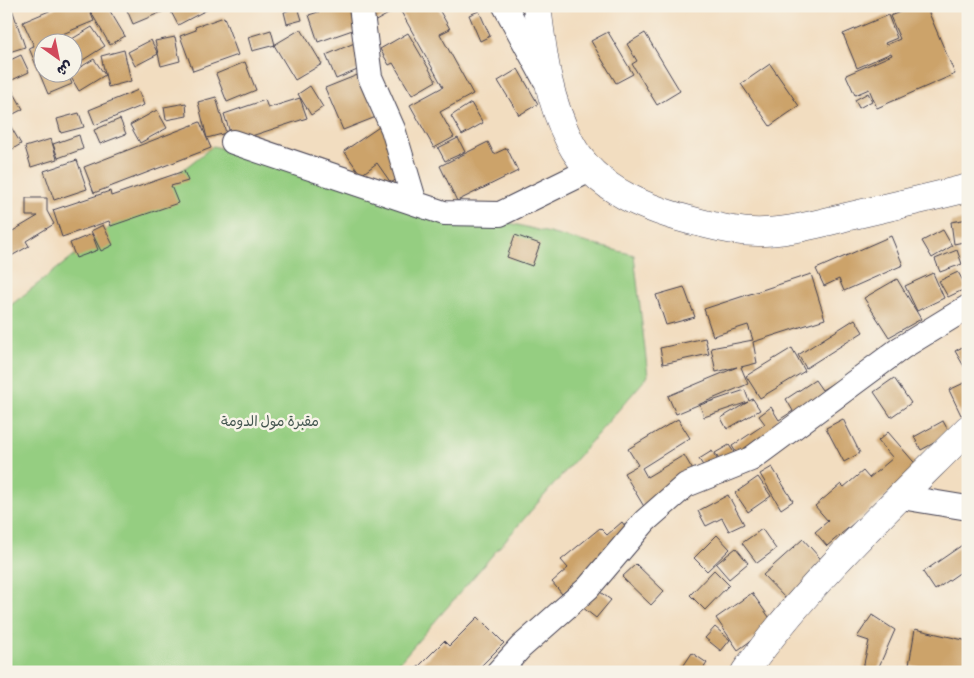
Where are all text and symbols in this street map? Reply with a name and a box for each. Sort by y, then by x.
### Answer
north arrow [32,32,82,82]
text: ش [54,57,76,80]
park label: مقبرة مول الدومة [221,413,319,430]

